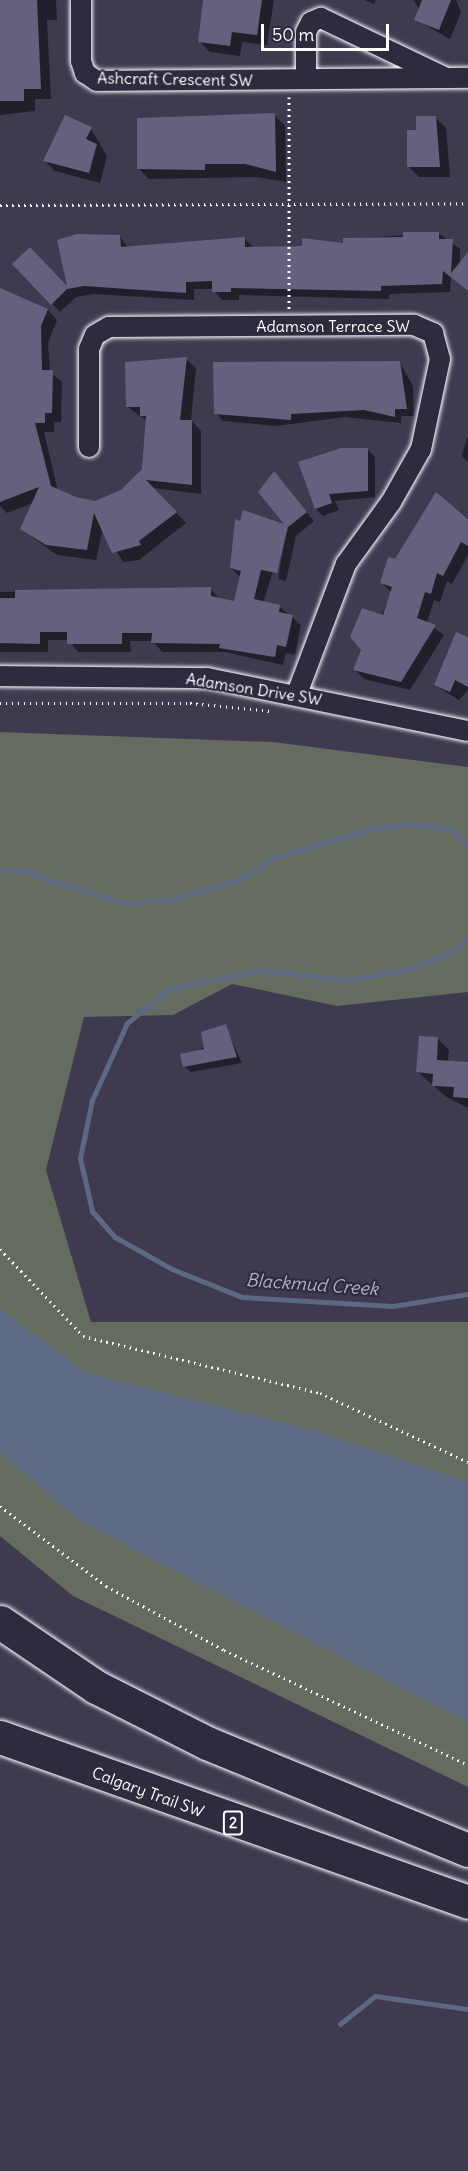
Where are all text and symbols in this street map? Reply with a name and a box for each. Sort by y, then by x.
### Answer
scale bar [264,12,392,50]
text: 50 m [272,23,314,46]
street label: Ashcraft Crescent SW [97,68,253,90]
street label: Adamson Terrace SW [256,316,410,336]
street label: Adamson Drive SW [185,669,323,709]
water label: Blackmud Creek [245,1270,379,1300]
street label: Calgary Trail SW [89,1763,207,1821]
road number: 2 [222,1811,244,1835]

